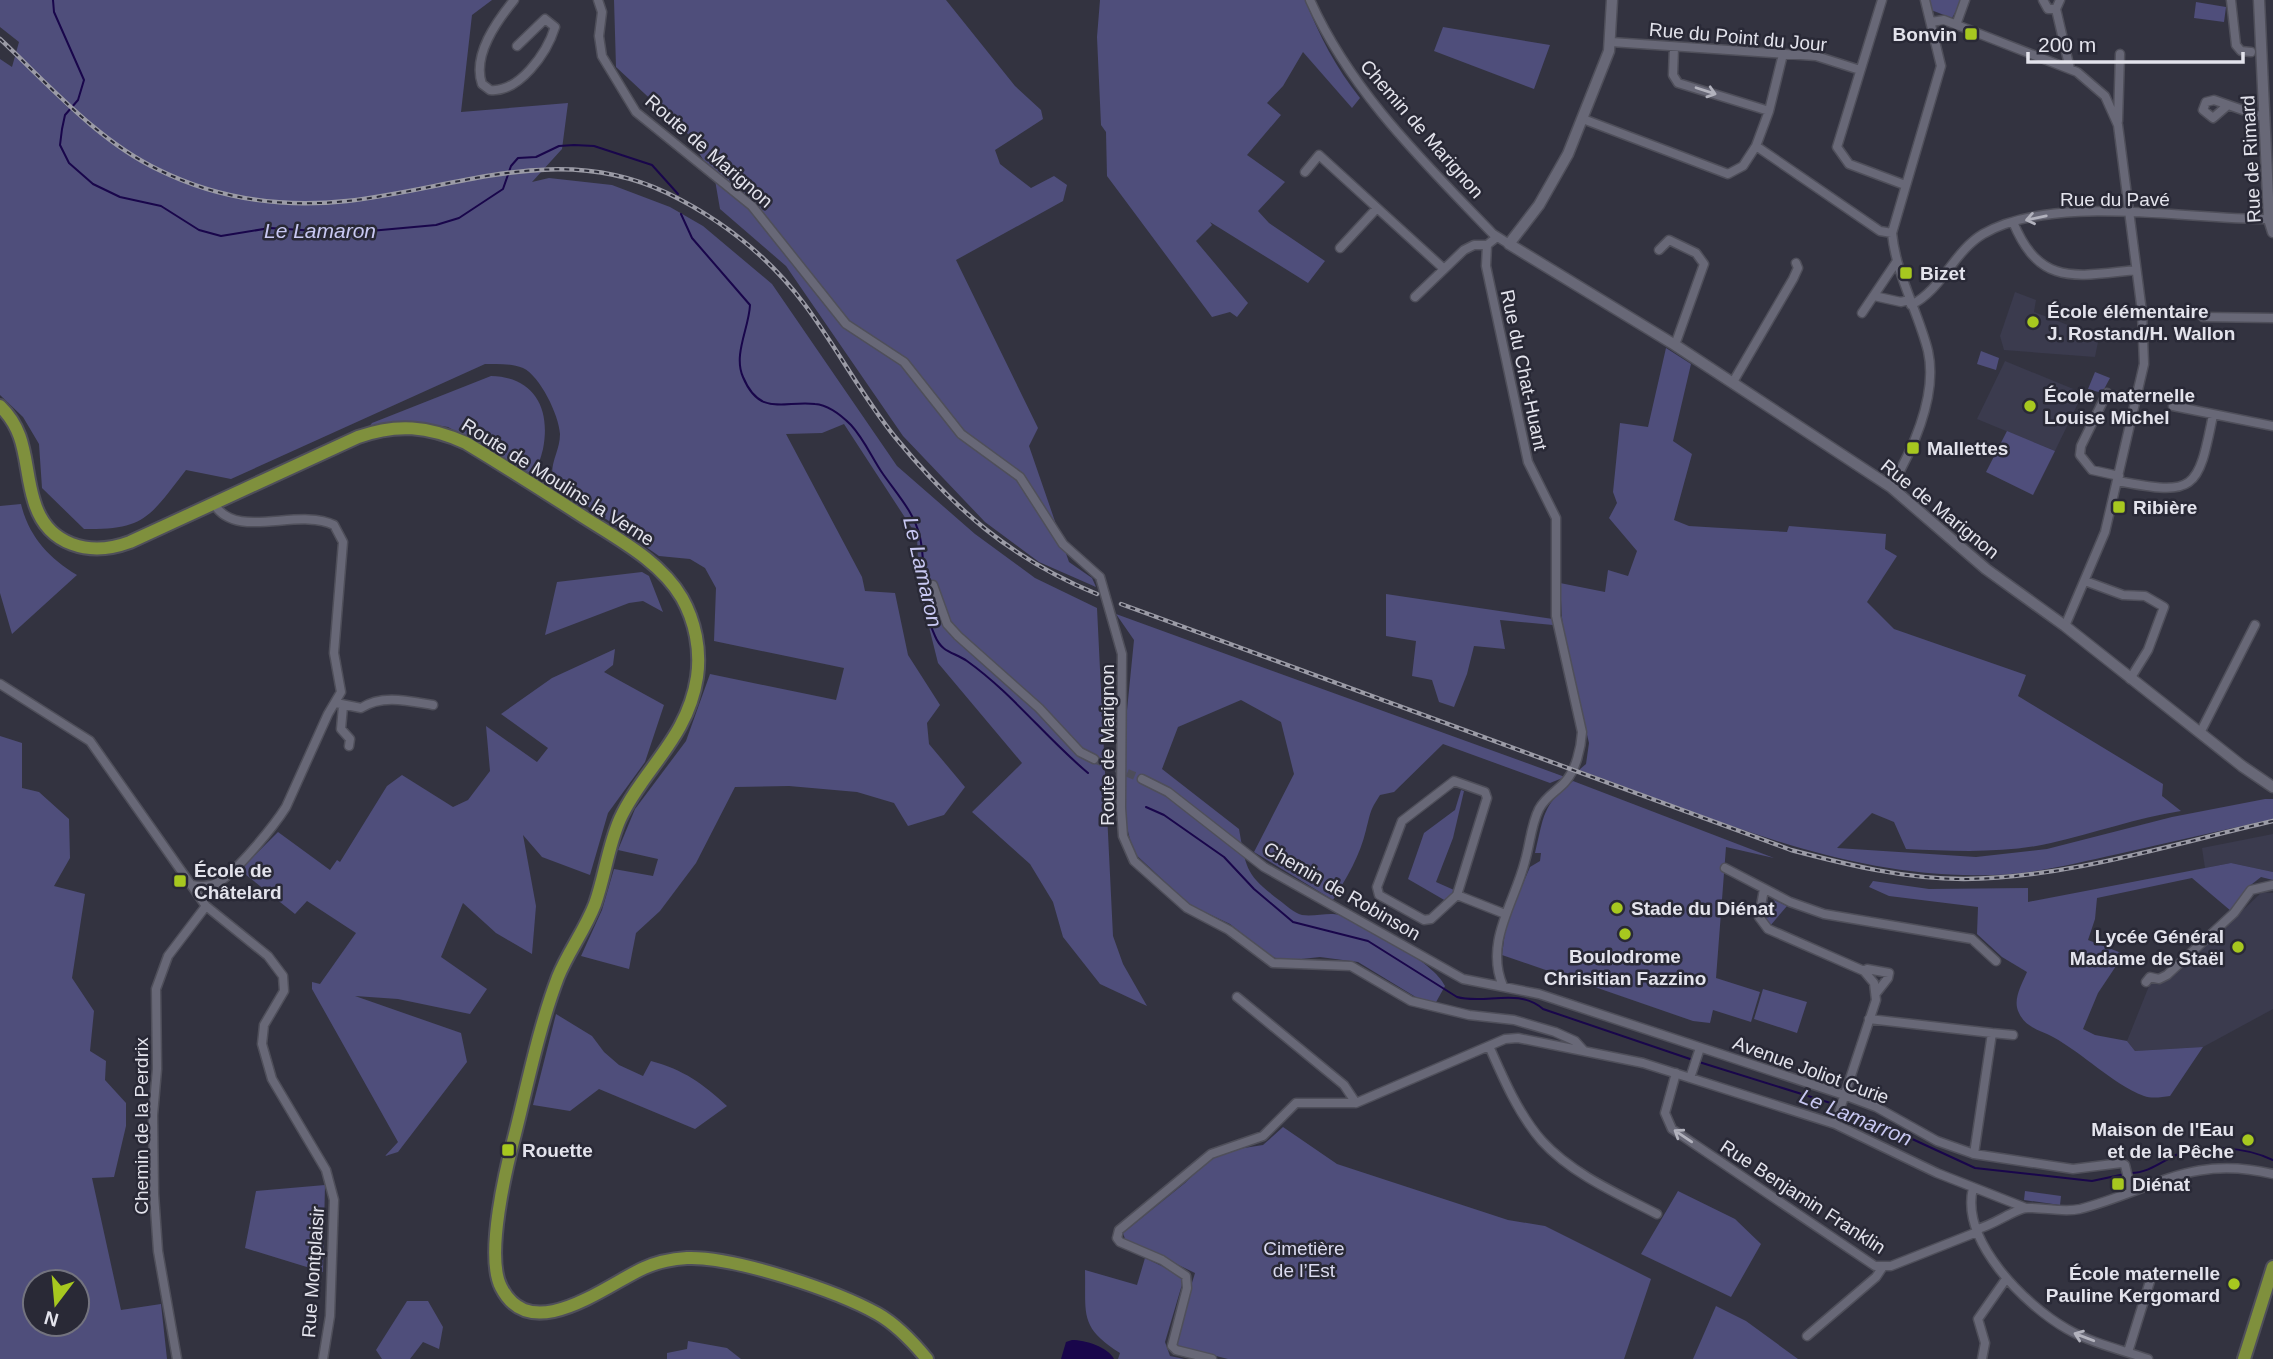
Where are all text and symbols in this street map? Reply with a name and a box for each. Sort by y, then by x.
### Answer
street label: Rue du Point du Jour [1648,19,1828,55]
scale bar [2028,21,2243,65]
place label: Bonvin [1893,24,1957,45]
marker: Bonvin [1963,26,1979,42]
text: 200 m [2038,33,2096,56]
street label: Chemin de Marignon [1356,56,1488,202]
one-way arrow [1694,86,1716,99]
street label: Route de Marignon [641,90,777,212]
street label: Rue de Rimard [2237,95,2265,223]
street label: Rue du Pavé [2060,189,2170,210]
one-way arrow [2025,211,2048,225]
water label: Le Lamaron [264,219,376,242]
place label: Bizet [1920,263,1966,284]
marker: Bizet [1898,265,1914,281]
street label: Rue du Chat-Huant [1497,288,1551,453]
place label: École élémentaire J. Rostand/H. Wallon [2047,301,2235,344]
marker: École élémentaire J. Rostand/H. Wallon [2025,314,2041,330]
place label: École maternelle Louise Michel [2044,385,2195,428]
marker: École maternelle Louise Michel [2022,398,2038,414]
street label: Route de Moulins la Verne [458,414,658,550]
place label: Mallettes [1927,438,2008,459]
marker: Mallettes [1905,440,1921,456]
street label: Rue de Marignon [1877,455,2003,563]
place label: Ribière [2133,497,2197,518]
marker: Ribière [2111,499,2127,515]
water label: Le Lamaron [899,515,947,629]
street label: Route de Marignon [1097,664,1118,826]
street label: Chemin de Robinson [1260,838,1424,944]
place label: École de Châtelard [194,860,282,903]
marker: École de Châtelard [172,873,188,889]
place label: Stade du Diénat [1631,898,1775,919]
marker: Stade du Diénat [1609,900,1625,916]
marker: Boulodrome Chrisitian Fazzino [1617,926,1633,942]
place label: Lycée Général Madame de Staël [2070,926,2224,969]
marker: Lycée Général Madame de Staël [2230,939,2246,955]
place label: Boulodrome Chrisitian Fazzino [1544,946,1706,989]
street label: Avenue Joliot Curie [1730,1032,1892,1108]
street label: Chemin de la Perdrix [131,1037,152,1215]
water label: Le Lamarron [1796,1084,1916,1150]
place label: Maison de l'Eau et de la Pêche [2091,1119,2234,1162]
one-way arrow [1674,1129,1693,1143]
marker: Maison de l'Eau et de la Pêche [2240,1132,2256,1148]
street label: Rue Benjamin Franklin [1717,1136,1889,1258]
place label: Rouette [522,1140,593,1161]
marker: Rouette [500,1142,516,1158]
place label: Diénat [2132,1174,2191,1195]
marker: Diénat [2110,1176,2126,1192]
street label: Rue Montplaisir [298,1205,328,1339]
park label: Cimetière de l’Est [1263,1238,1345,1281]
place label: École maternelle Pauline Kergomard [2046,1263,2220,1306]
north arrow [21,1268,91,1338]
marker: École maternelle Pauline Kergomard [2226,1276,2242,1292]
text: N [42,1307,61,1331]
one-way arrow [2073,1329,2095,1342]

